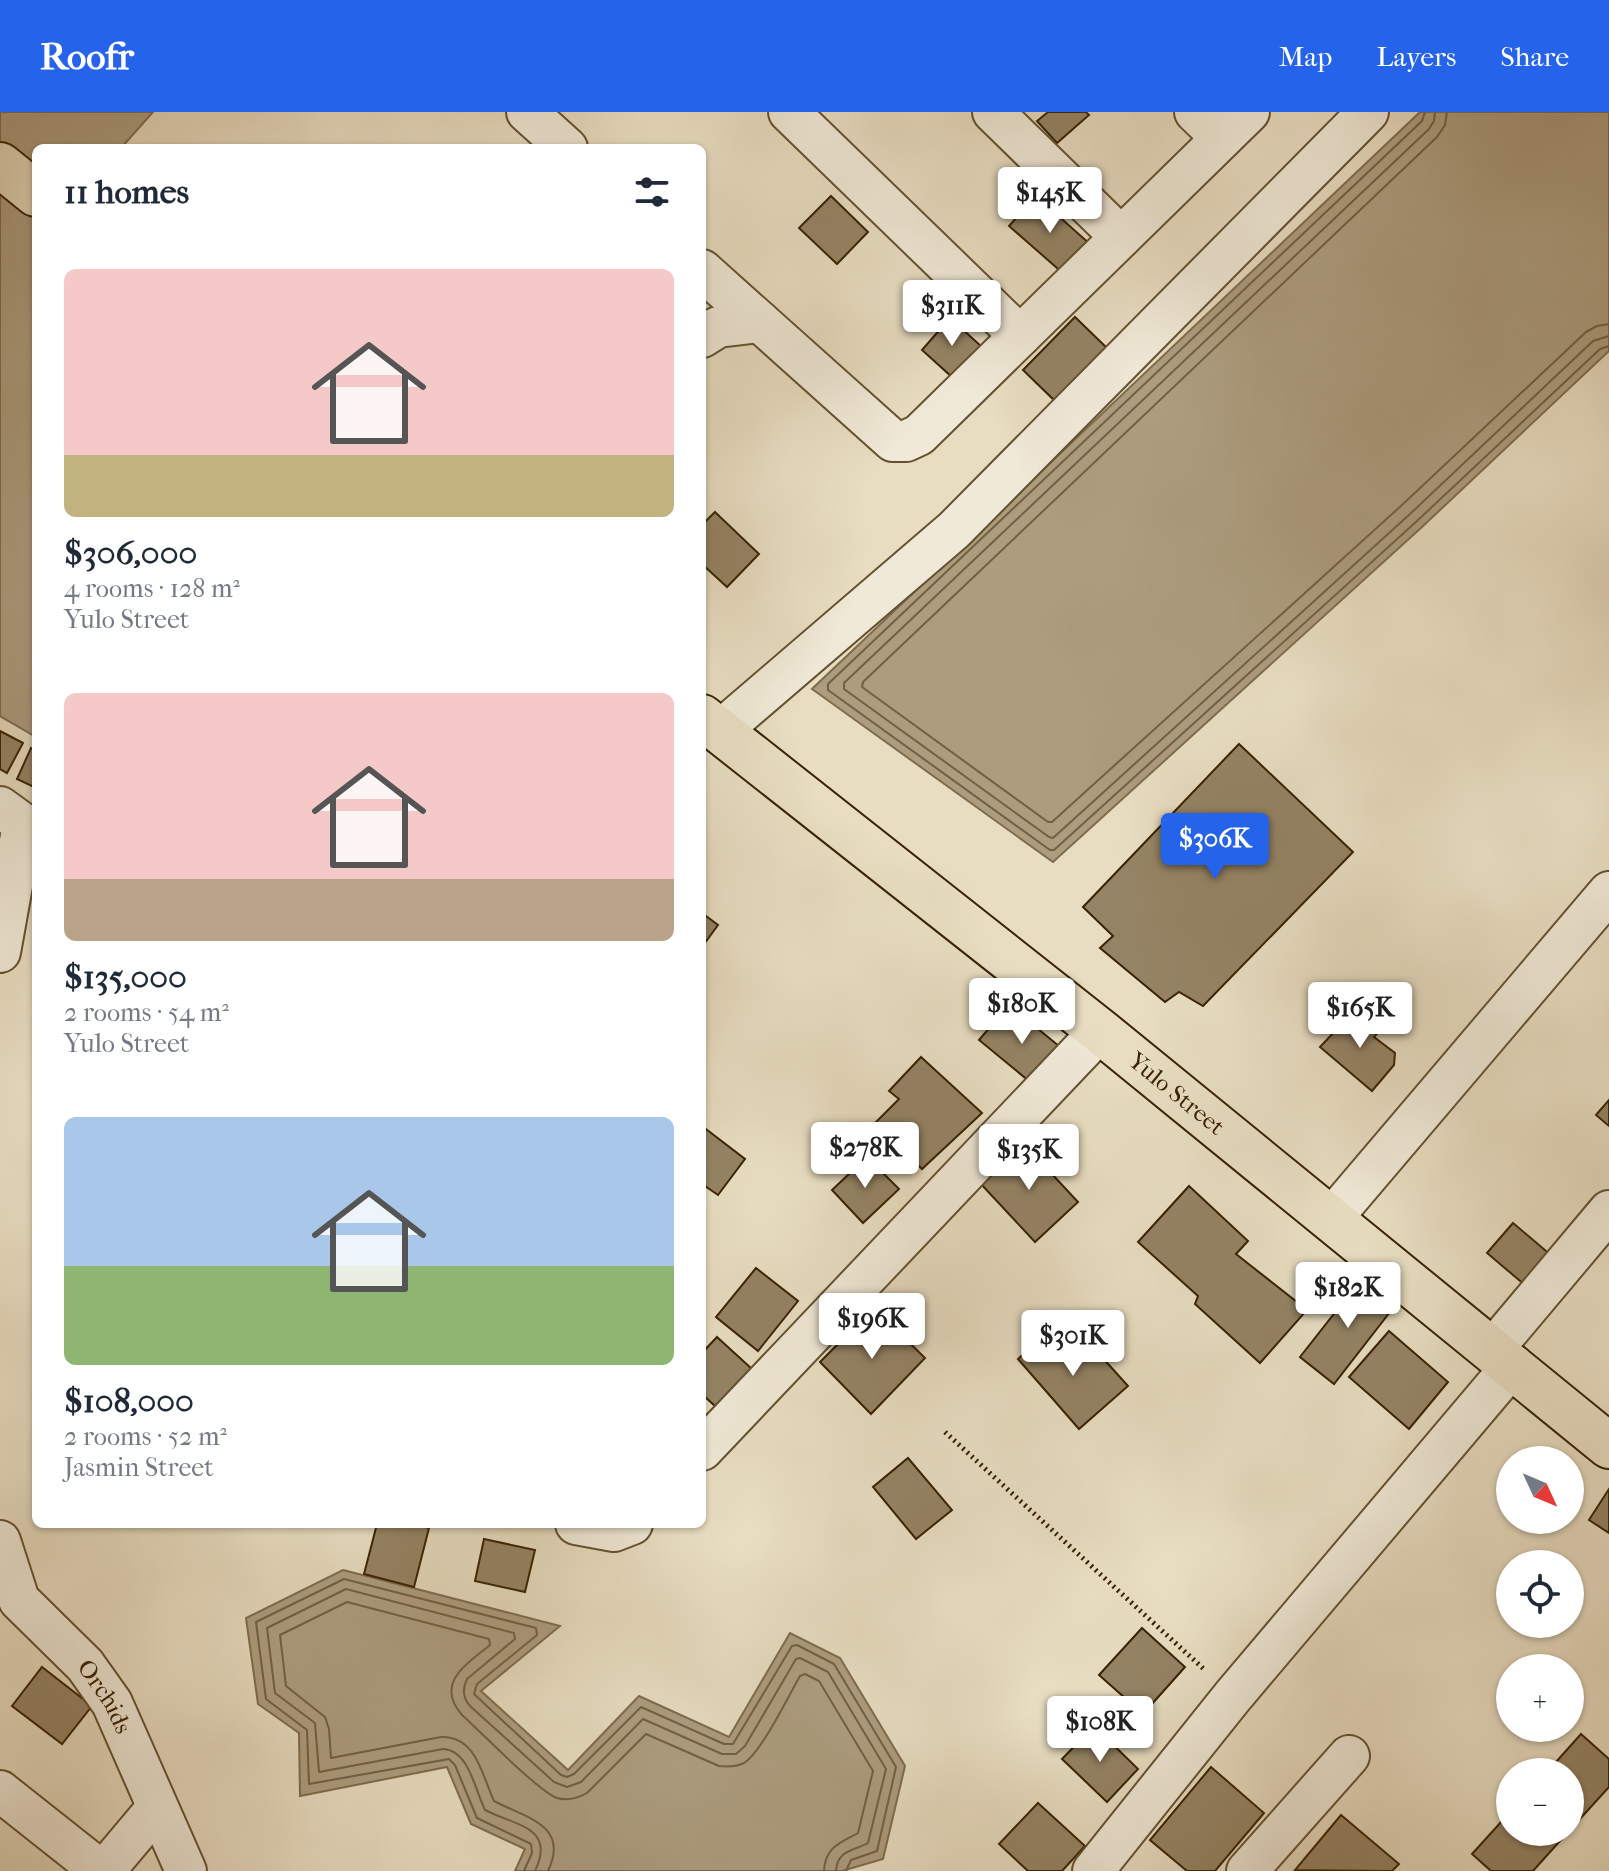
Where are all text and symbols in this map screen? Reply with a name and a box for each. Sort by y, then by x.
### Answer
text: Roofr [40,34,134,79]
text: Map [1279,40,1332,73]
text: Layers [1376,40,1456,73]
text: Share [1500,40,1569,73]
pin: $145K [994,167,1106,235]
icon: filters [630,170,674,214]
text: 11 homes [64,172,189,212]
text: $145K [1016,177,1084,208]
pin: $311K [896,280,1008,348]
text: $311K [921,290,983,321]
icon: home [297,321,441,465]
text: $306,000 [64,533,197,573]
text: 4 rooms · 128 m² [64,573,240,604]
text: Yulo Street [64,604,189,635]
icon: home [297,745,441,889]
pin: $306K [1159,813,1271,881]
text: $306K [1179,823,1251,854]
text: $135,000 [64,957,187,997]
pin: $180K [966,978,1078,1046]
pin: $165K [1304,982,1416,1050]
text: $180K [987,988,1057,1019]
text: $165K [1326,992,1394,1023]
text: 2 rooms · 54 m² [64,997,229,1028]
text: Yulo Street [64,1028,189,1059]
street label: Yulo Street [1122,1046,1231,1141]
pin: $278K [809,1122,921,1190]
pin: $135K [973,1124,1085,1192]
text: $278K [829,1132,901,1163]
text: $135K [997,1134,1061,1165]
icon: home [297,1169,441,1313]
pin: $182K [1292,1262,1404,1330]
text: $182K [1314,1272,1382,1303]
pin: $196K [816,1293,928,1361]
text: $196K [837,1303,907,1334]
pin: $301K [1017,1310,1129,1378]
text: $301K [1039,1320,1107,1351]
text: $108,000 [64,1381,194,1421]
text: 2 rooms · 52 m² [64,1421,227,1452]
north arrow [1496,1446,1584,1534]
map controls [1496,1446,1584,1846]
text: Jasmin Street [64,1452,213,1483]
button: locate [1496,1550,1584,1638]
street label: Orchids [71,1654,138,1738]
button: + [1496,1654,1584,1742]
pin: $108K [1044,1696,1156,1764]
text: $108K [1065,1706,1135,1737]
button: − [1496,1758,1584,1846]

